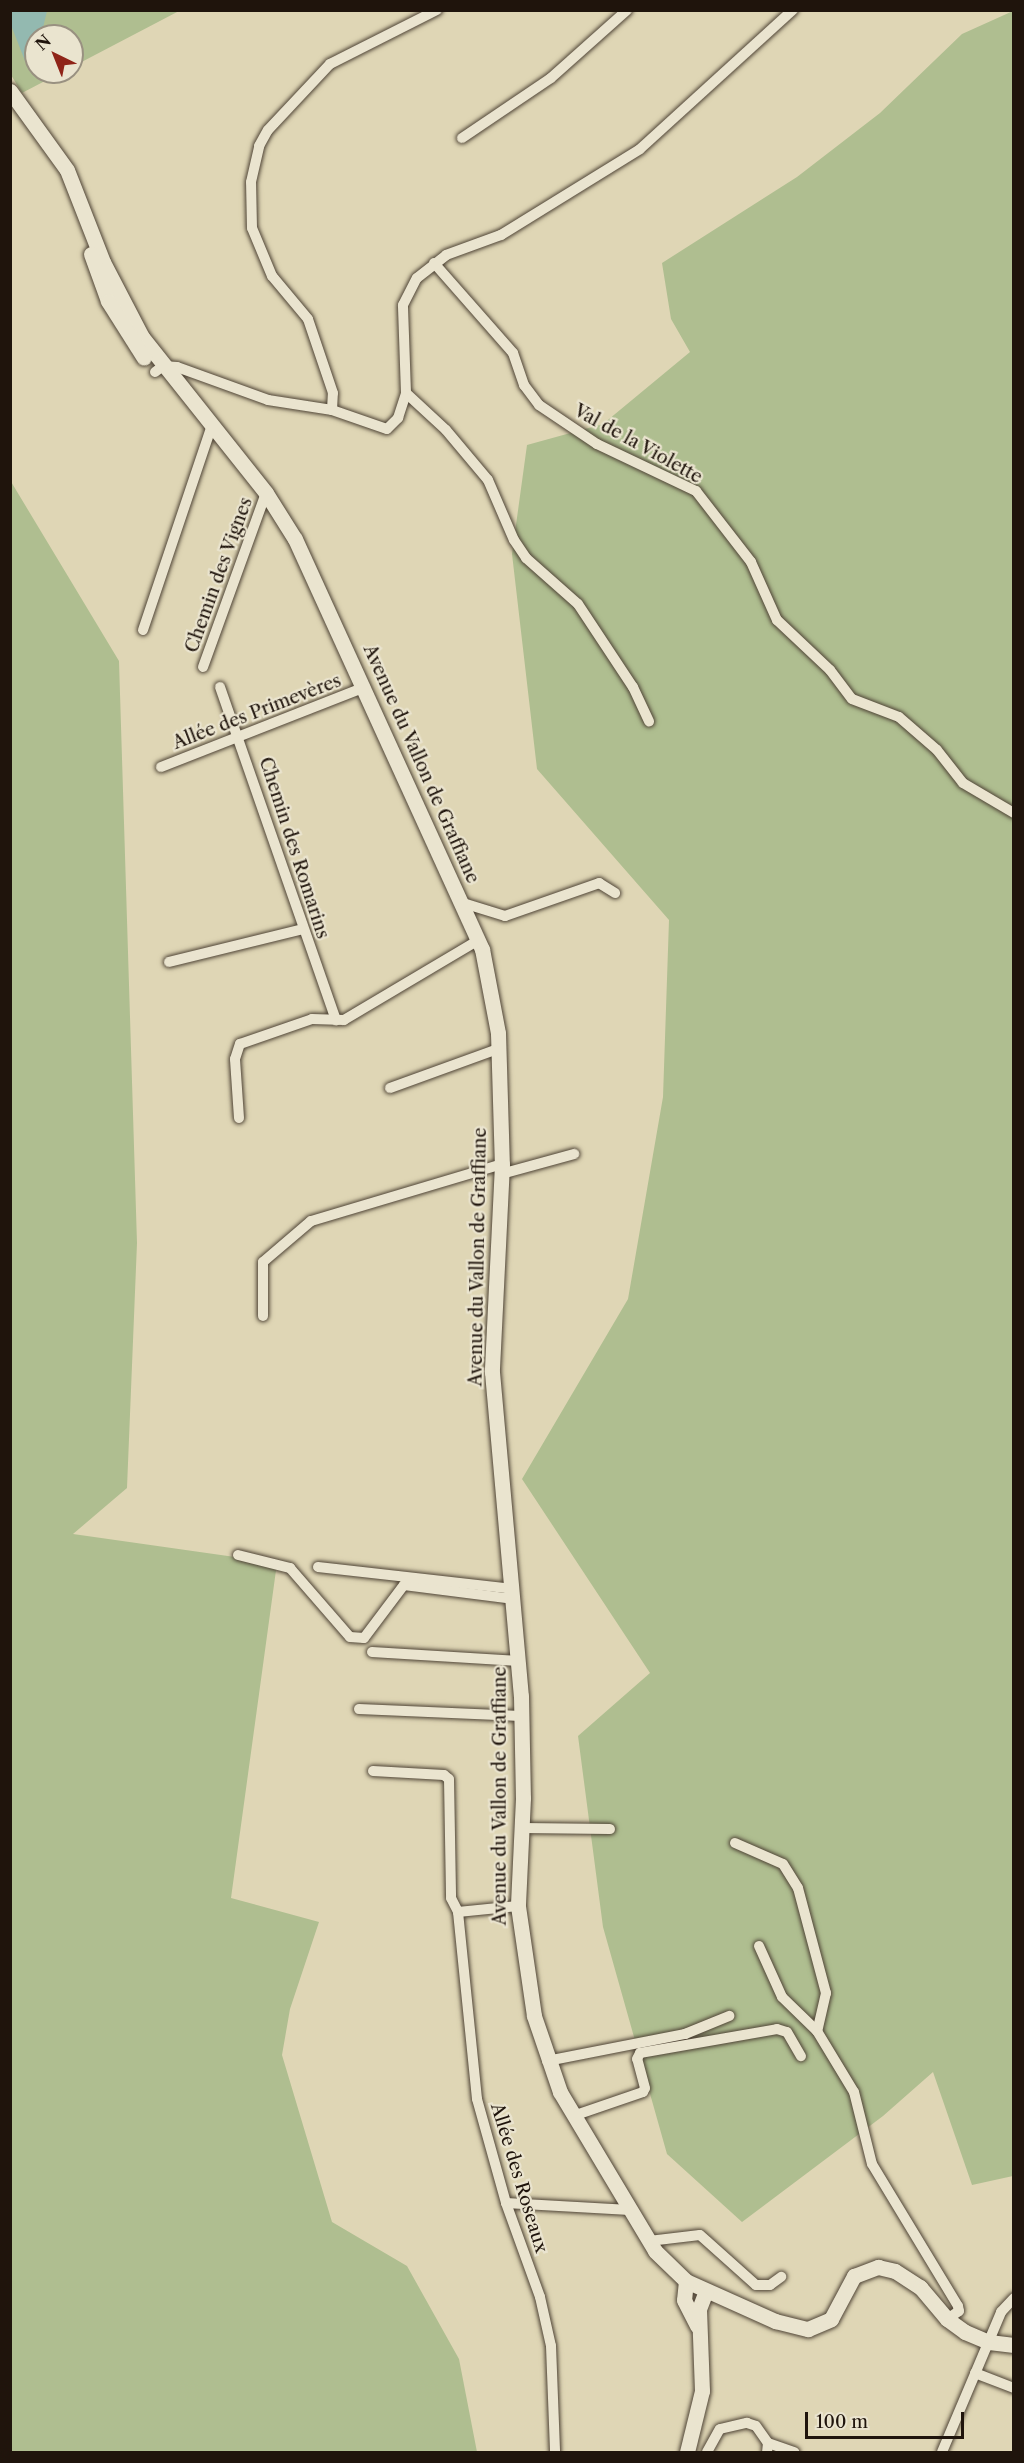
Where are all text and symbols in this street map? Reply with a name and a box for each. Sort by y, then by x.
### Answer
north arrow [24,24,84,84]
text: N [31,30,55,54]
street label: Val de la Violette [570,400,706,488]
street label: Chemin des Vignes [181,494,257,656]
street label: Avenue du Vallon de Graffiane [358,641,484,887]
street label: Allée des Primevères [170,670,344,754]
street label: Chemin des Romarins [254,754,334,942]
street label: Avenue du Vallon de Graffiane [465,1127,491,1387]
street label: Avenue du Vallon de Graffiane [489,1666,511,1926]
street label: Allée des Roseaux [486,2100,552,2256]
scale bar [808,2400,967,2438]
text: 100 m [816,2411,868,2433]

